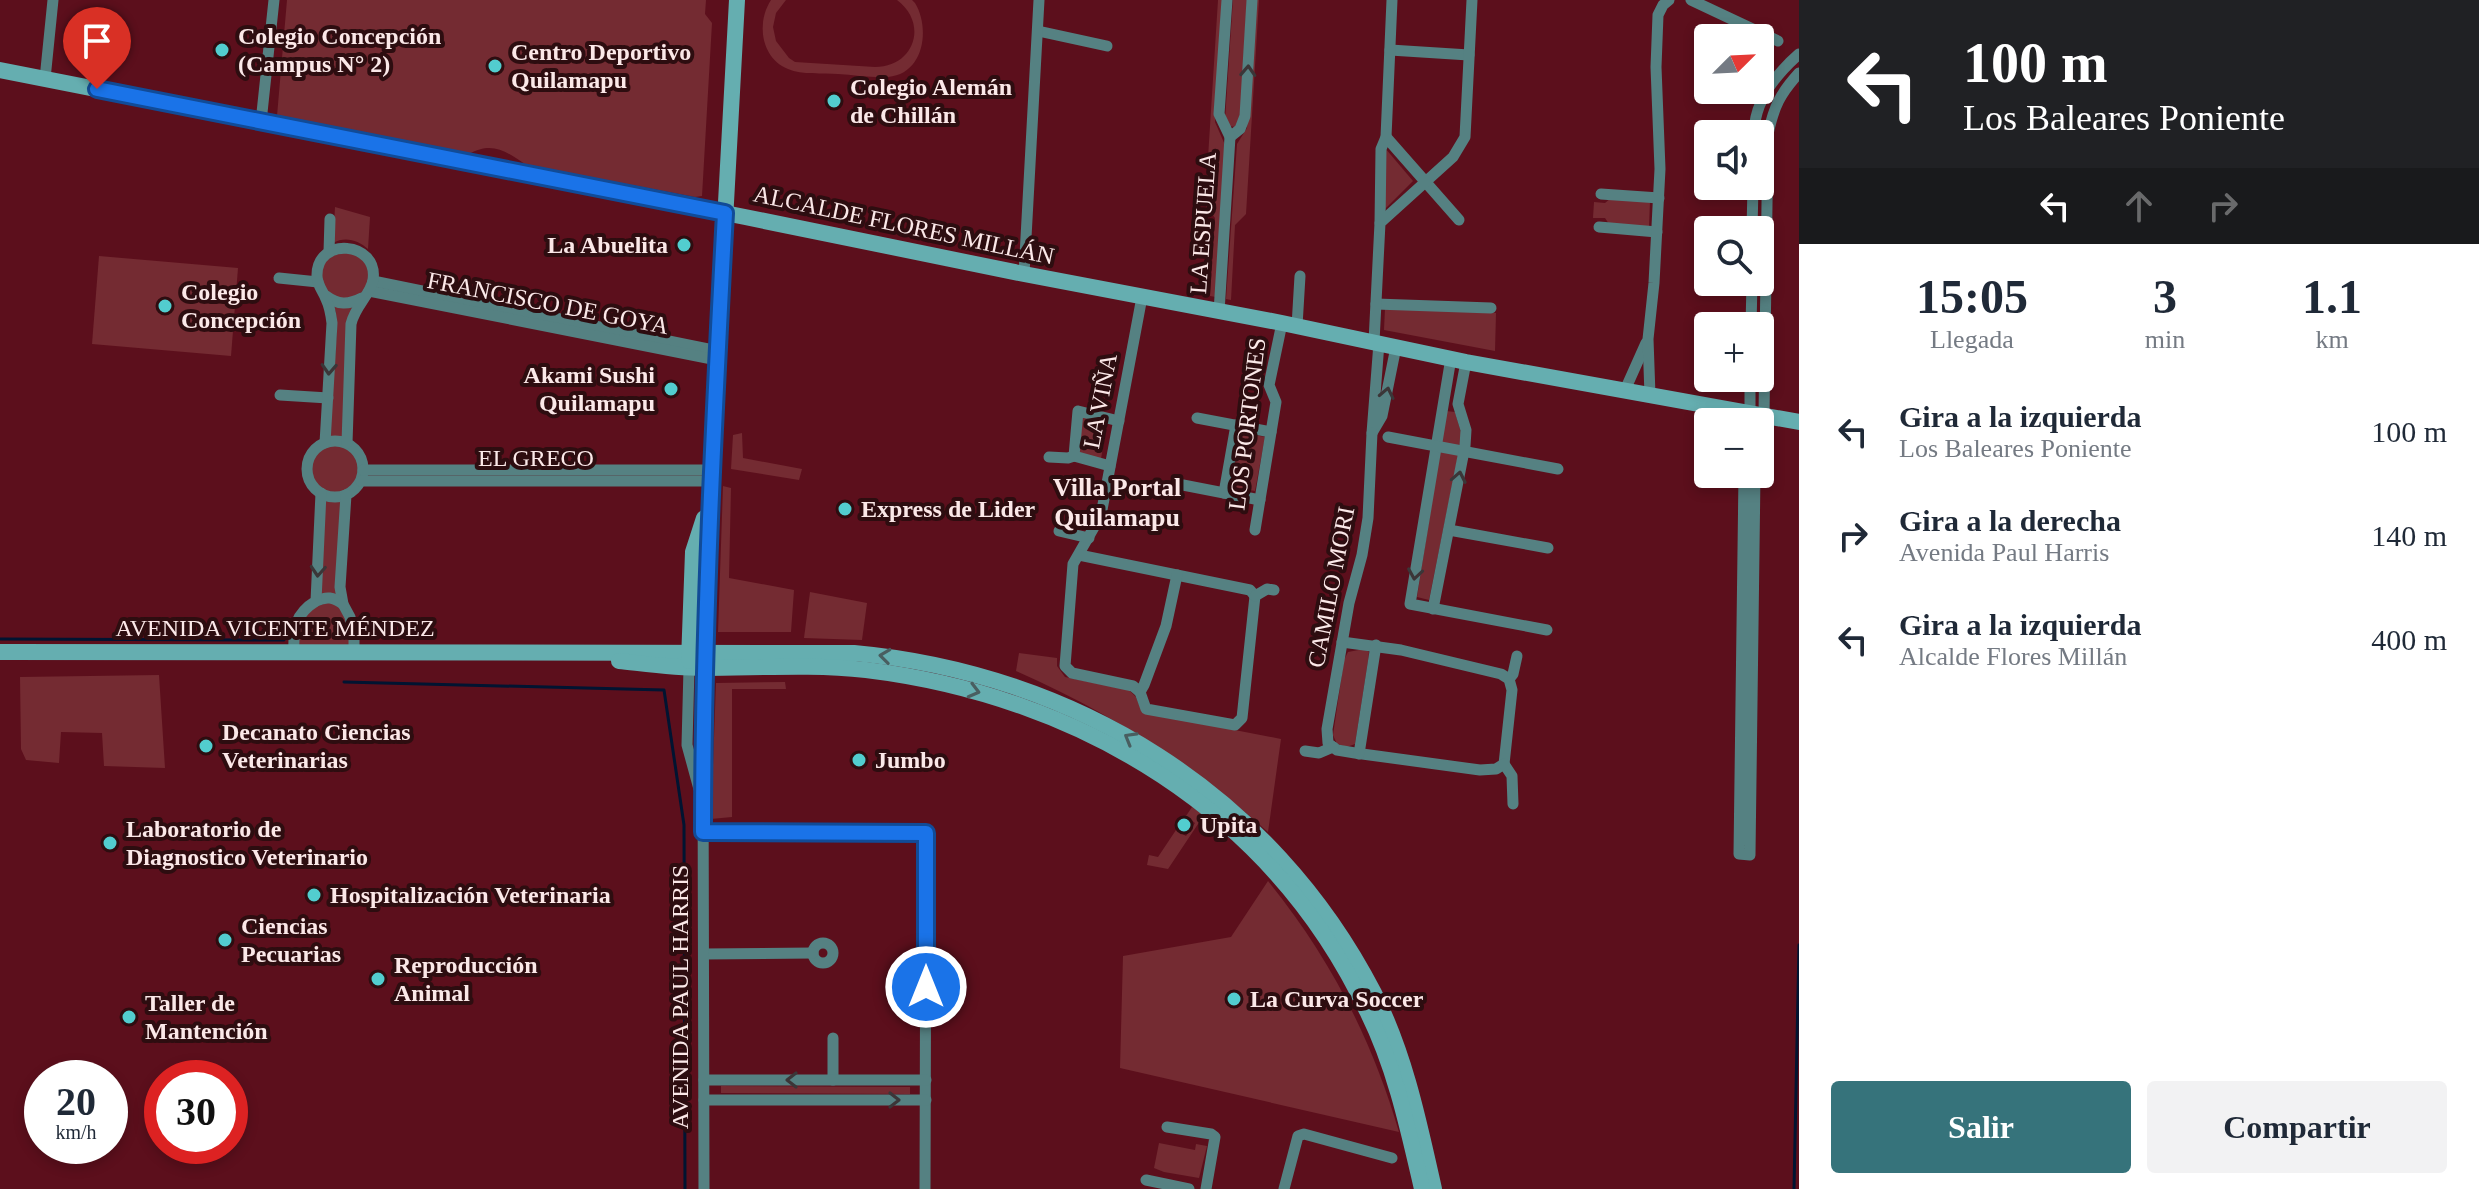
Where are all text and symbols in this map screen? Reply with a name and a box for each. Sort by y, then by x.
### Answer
pin [63,7,131,89]
icon: arrive [75,19,119,63]
place label: Colegio Concepción (Campus N° 2) [238,23,441,77]
north arrow [1694,24,1774,104]
map controls [1694,24,1774,488]
icon: left [1831,32,1935,136]
text: 100 m [1963,32,2108,94]
place label: Centro Deportivo Quilamapu [511,39,691,93]
marker: Colegio Concepción (Campus N° 2) [213,41,231,59]
marker: Centro Deportivo Quilamapu [486,57,504,75]
one-way arrow [1239,64,1256,77]
place label: Colegio Alemán de Chillán [850,74,1012,128]
marker: Colegio Alemán de Chillán [825,92,843,110]
text: Los Baleares Poniente [1963,98,2285,138]
button: sound [1694,120,1774,200]
street label: LA ESPUELA [1185,151,1221,295]
street label: ALCALDE FLORES MILLÁN [751,180,1057,270]
icon: left [2033,184,2077,228]
icon: ahead [2117,184,2161,228]
icon: right [2201,184,2245,228]
button: search [1694,216,1774,296]
place label: La Abuelita [547,232,668,258]
marker: La Abuelita [675,236,693,254]
street label: FRANCISCO DE GOYA [425,267,672,339]
text: 15:05 [1916,270,2028,323]
text: 3 [2153,270,2177,323]
text: 1.1 [2302,270,2362,323]
place label: Colegio Concepción [181,279,301,333]
marker: Colegio Concepción [156,297,174,315]
button: + [1694,312,1774,392]
text: Llegada [1930,325,2014,354]
text: min [2145,325,2185,354]
text: km [2315,325,2349,354]
street label: LOS PORTONES [1224,336,1270,512]
street label: LA VIÑA [1078,351,1122,451]
place label: Akami Sushi Quilamapu [524,362,655,416]
one-way arrow [321,363,338,376]
marker: Akami Sushi Quilamapu [662,380,680,398]
one-way arrow [1378,387,1395,400]
text: Gira a la izquierda [1899,400,2142,433]
button: − [1694,408,1774,488]
icon: left [1831,410,1875,454]
text: 100 m [2371,415,2447,448]
text: Los Baleares Poniente [1899,434,2132,463]
street label: EL GRECO [478,445,594,471]
one-way arrow [1450,470,1467,484]
district label: Villa Portal Quilamapu [1053,473,1181,532]
place label: Express de Lider [861,496,1036,522]
marker: Express de Lider [836,500,854,518]
street label: CAMILO MORI [1303,504,1359,670]
text: Gira a la derecha [1899,504,2121,537]
icon: right [1831,514,1875,558]
text: 140 m [2371,519,2447,552]
text: Avenida Paul Harris [1899,538,2109,567]
one-way arrow [310,565,327,578]
one-way arrow [1407,567,1424,581]
text: Gira a la izquierda [1899,608,2142,641]
street label: AVENIDA VICENTE MÉNDEZ [115,615,435,641]
icon: left [1831,618,1875,662]
text: 400 m [2371,623,2447,656]
text: Alcalde Flores Millán [1899,642,2127,671]
one-way arrow [878,648,891,665]
one-way arrow [966,682,980,698]
place label: Decanato Ciencias Veterinarias [222,719,411,773]
one-way arrow [1124,732,1139,748]
marker: Decanato Ciencias Veterinarias [197,737,215,755]
place label: Jumbo [875,747,946,773]
marker: Jumbo [850,751,868,769]
place label: Upita [1200,812,1257,838]
place label: Laboratorio de Diagnostico Veterinario [126,816,368,870]
marker: Upita [1175,816,1193,834]
marker: Laboratorio de Diagnostico Veterinario [101,834,119,852]
street label: AVENIDA PAUL HARRIS [667,865,693,1129]
place label: Hospitalización Veterinaria [330,882,611,908]
marker: Hospitalización Veterinaria [305,886,323,904]
place label: Ciencias Pecuarias [241,913,341,967]
marker: Ciencias Pecuarias [216,931,234,949]
position arrow [884,945,968,1029]
place label: Reproducción Animal [394,952,538,1006]
marker: Reproducción Animal [369,970,387,988]
place label: La Curva Soccer [1250,986,1424,1012]
place label: Taller de Mantención [145,990,268,1044]
marker: La Curva Soccer [1225,990,1243,1008]
marker: Taller de Mantención [120,1008,138,1026]
speed limit sign: 30 [144,1060,248,1164]
one-way arrow [785,1071,798,1089]
text: 20 [56,1079,96,1124]
button: Salir [1831,1081,2131,1173]
button: Compartir [2147,1081,2447,1173]
one-way arrow [888,1091,901,1109]
text: km/h [55,1121,97,1143]

